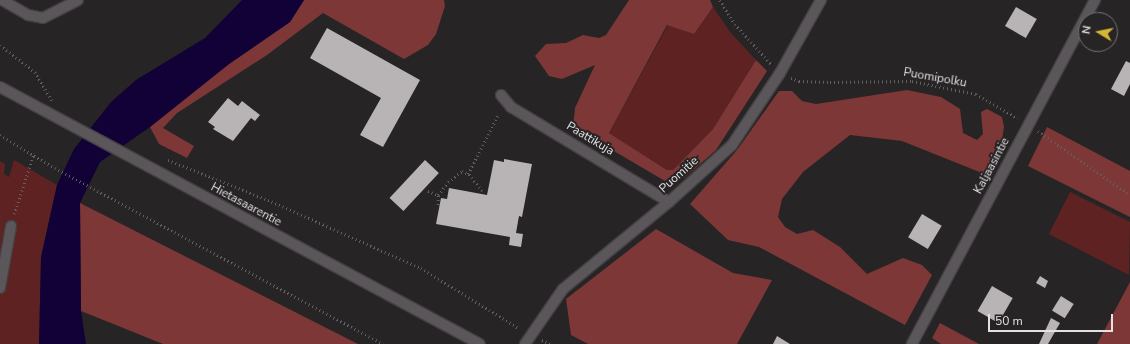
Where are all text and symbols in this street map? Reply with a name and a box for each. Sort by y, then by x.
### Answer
north arrow [1078,12,1118,52]
text: N [1079,25,1095,35]
street label: Puomipolku [902,65,968,91]
street label: Paattikuja [564,119,616,159]
street label: Kaljaasintie [971,135,1013,197]
street label: Puomitie [657,154,701,196]
street label: Hietasaarentie [208,180,284,230]
scale bar [990,306,1115,332]
text: 50 m [995,313,1023,329]

